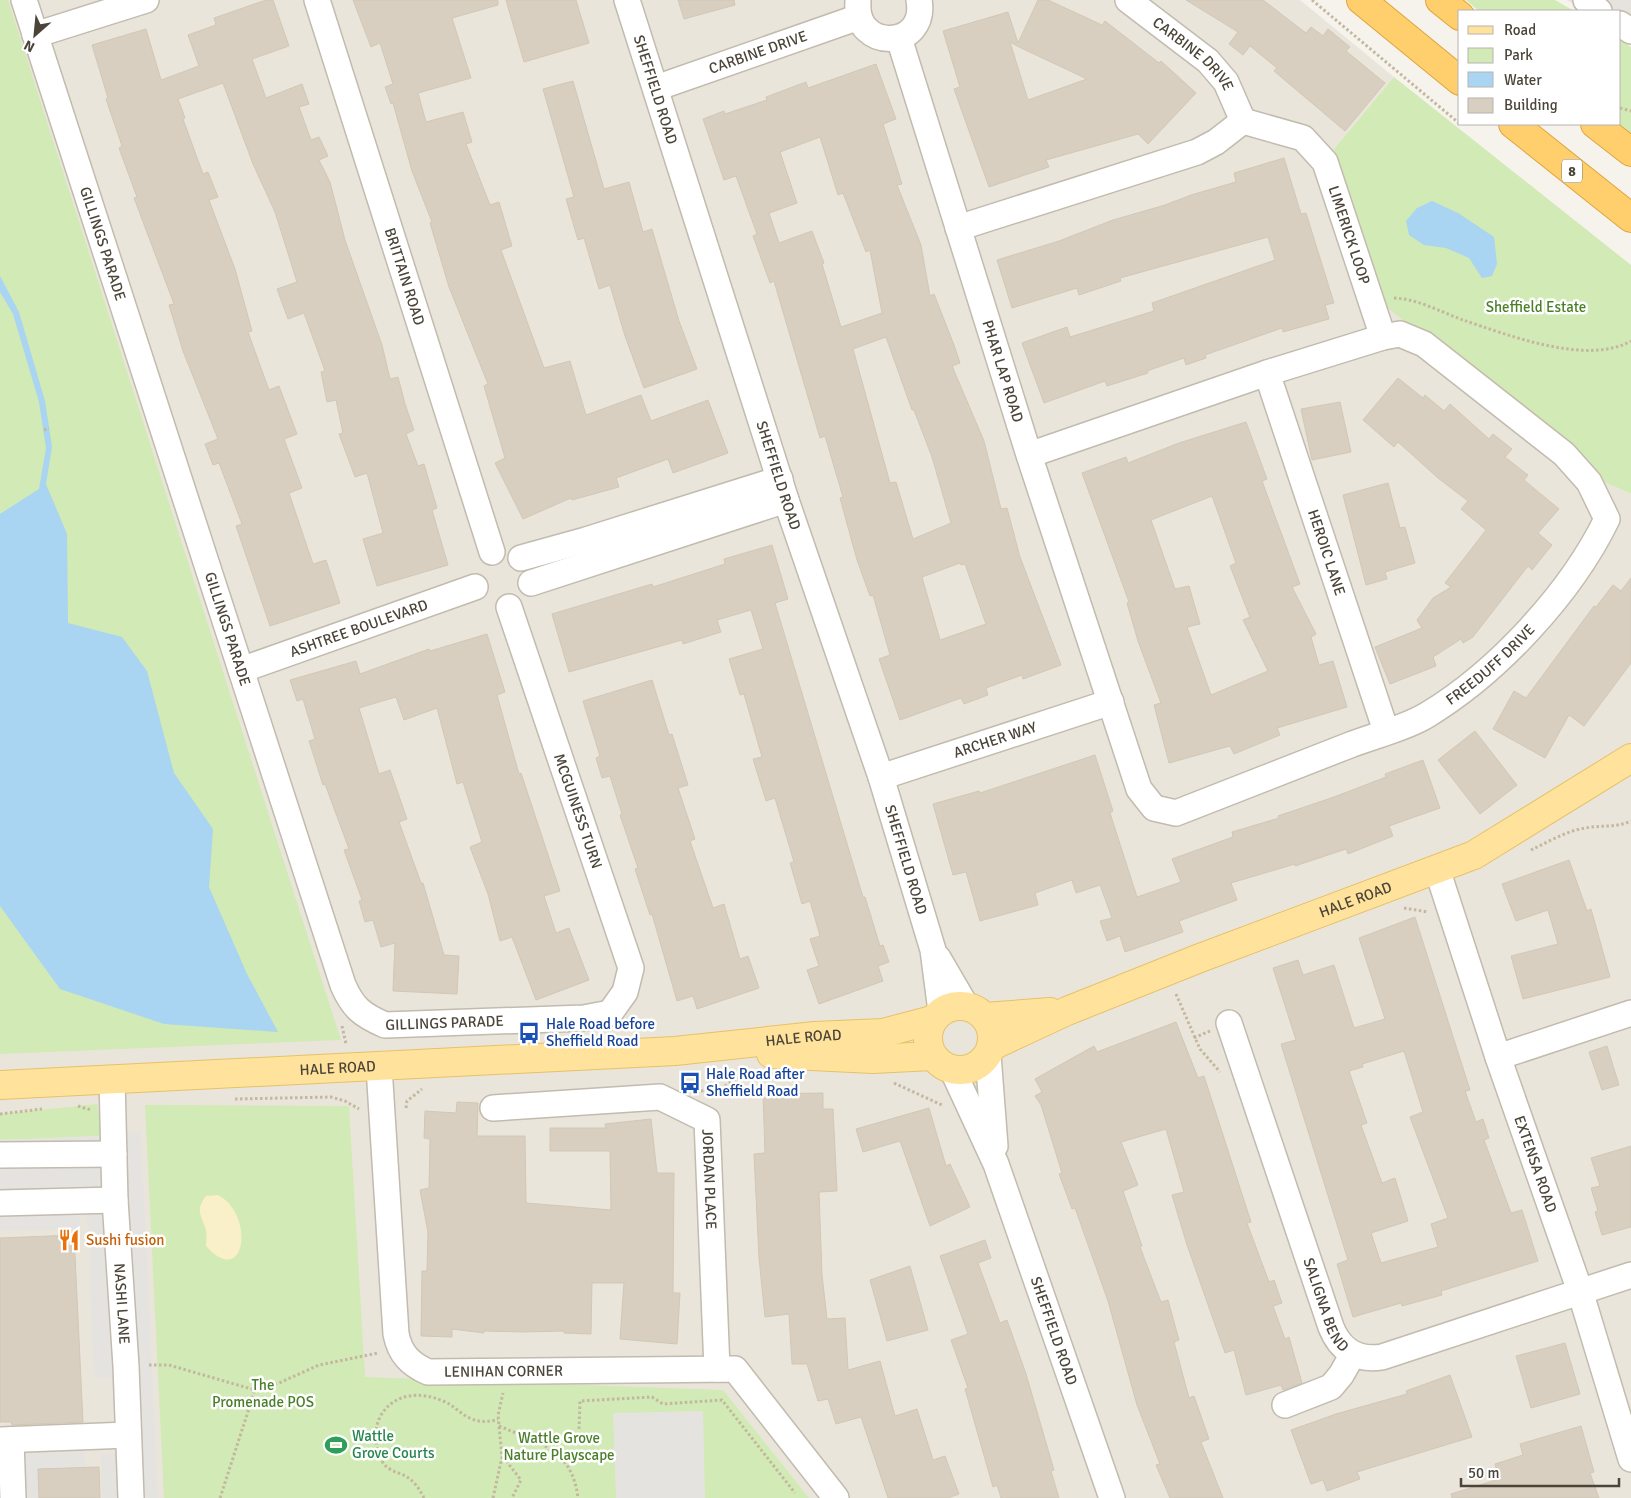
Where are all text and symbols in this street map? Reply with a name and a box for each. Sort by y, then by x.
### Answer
north arrow [10,10,60,60]
legend [1458,10,1621,125]
street label: CARBINE DRIVE [1149,13,1238,93]
text: Road [1504,21,1536,39]
street label: CARBINE DRIVE [706,27,810,78]
street label: SHEFFIELD ROAD [630,33,681,146]
text: N [21,36,38,56]
text: Park [1504,46,1533,64]
text: Water [1504,71,1542,89]
text: Building [1504,96,1558,114]
road number: 8 [1562,160,1582,182]
street label: LIMERICK LOOP [1324,183,1374,287]
street label: GILLINGS PARADE [76,184,130,303]
street label: BRITTAIN ROAD [381,225,429,327]
park label: Sheffield Estate [1486,298,1586,316]
street label: PHAR LAP ROAD [978,318,1027,425]
street label: SHEFFIELD ROAD [752,419,805,532]
street label: HEROIC LANE [1304,507,1349,598]
street label: GILLINGS PARADE [201,570,254,688]
street label: ASHTREE BOULEVARD [287,595,430,661]
street label: FREEDUFF DRIVE [1442,621,1539,709]
street label: ARCHER WAY [951,718,1039,762]
street label: MCGUINESS TURN [550,751,606,871]
street label: SHEFFIELD ROAD [881,803,931,917]
street label: HALE ROAD [1317,878,1394,921]
street label: GILLINGS PARADE [385,1012,504,1034]
place label: Hale Road before Sheffield Road [546,1015,655,1050]
bus stop icon: Hale Road before Sheffield Road [516,1020,542,1046]
street label: HALE ROAD [765,1026,842,1050]
street label: HALE ROAD [299,1057,376,1079]
place label: Hale Road after Sheffield Road [706,1065,805,1100]
bus stop icon: Hale Road after Sheffield Road [677,1070,703,1096]
street label: EXTENSA ROAD [1510,1113,1561,1215]
street label: JORDAN PLACE [698,1129,720,1230]
restaurant icon: Sushi fusion [56,1227,82,1253]
place label: Sushi fusion [86,1231,165,1249]
street label: SALIGNA BEND [1299,1255,1352,1356]
street label: NASHI LANE [110,1263,134,1345]
street label: SHEFFIELD ROAD [1027,1274,1081,1387]
street label: LENIHAN CORNER [444,1362,563,1381]
park label: The Promenade POS [212,1376,314,1411]
place label: Wattle Grove Courts [352,1427,435,1462]
park label: Wattle Grove Nature Playscape [503,1429,615,1464]
sports icon: Wattle Grove Courts [323,1432,349,1458]
scale bar [1461,1456,1618,1488]
text: 50 m [1468,1464,1499,1482]

